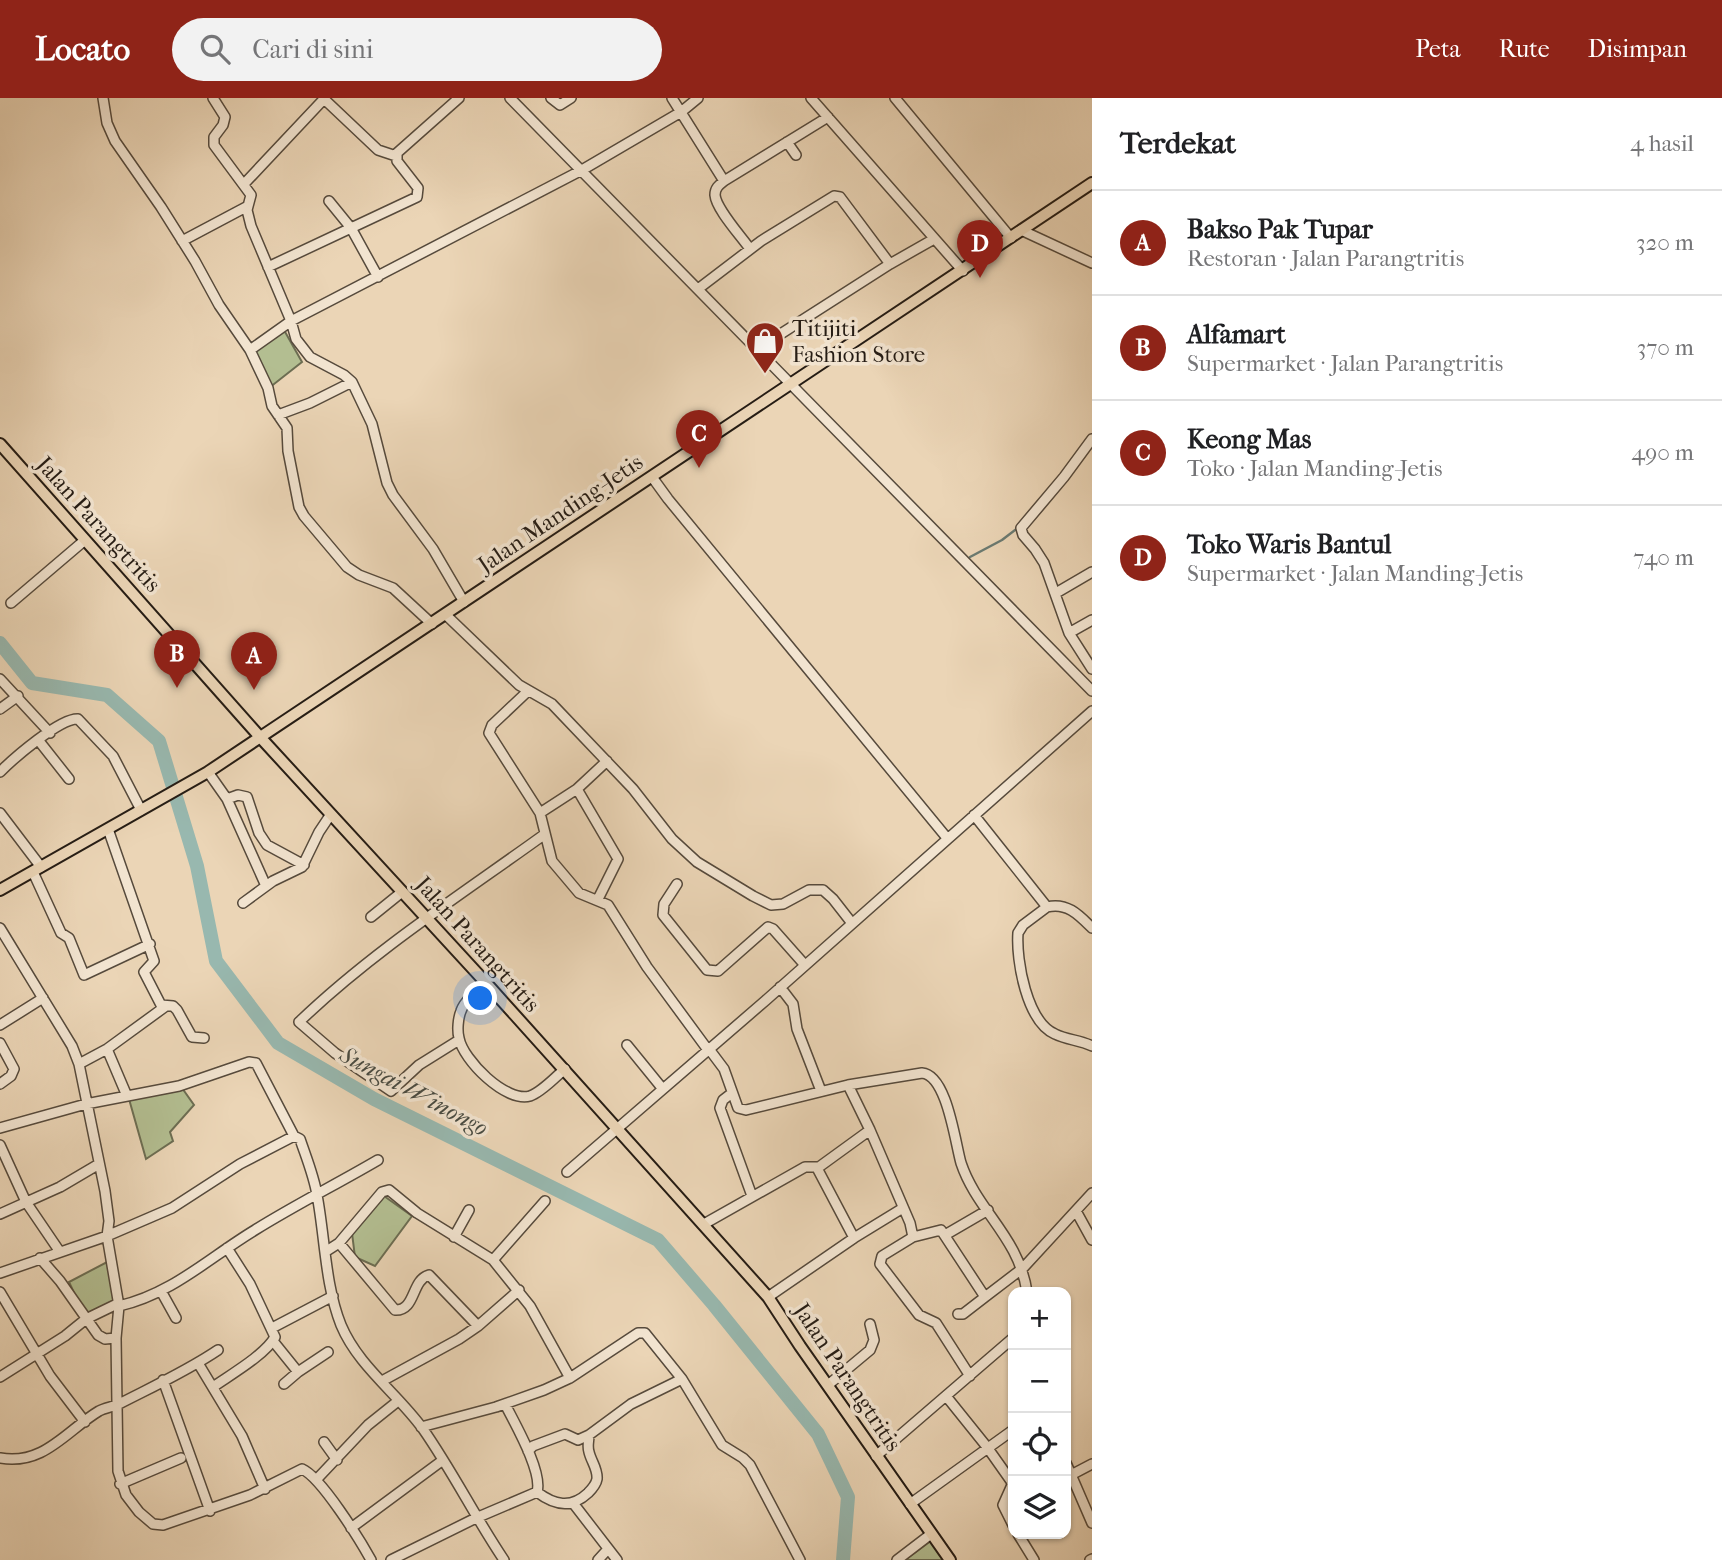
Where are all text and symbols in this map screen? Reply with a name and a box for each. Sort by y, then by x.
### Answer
search box [172,18,662,81]
text: Locato [35,30,130,69]
icon: search [196,30,234,68]
text: Cari di sini [252,34,373,65]
text: Peta [1415,35,1461,63]
text: Rute [1499,35,1550,63]
text: Disimpan [1588,35,1687,63]
text: Terdekat [1120,126,1236,161]
text: 4 hasil [1630,130,1694,157]
text: Bakso Pak Tupar [1187,214,1373,245]
pin: D [957,220,1003,278]
text: A [1136,229,1150,256]
text: 320 m [1636,229,1694,256]
text: Restoran · Jalan Parangtritis [1187,245,1464,272]
place label: Titijiti Fashion Store [792,315,925,368]
text: Alfamart [1187,319,1286,350]
shop icon: Titijiti Fashion Store [744,320,786,375]
text: B [1136,334,1150,361]
text: 370 m [1637,334,1694,361]
text: Supermarket · Jalan Parangtritis [1187,350,1503,377]
pin: C [676,410,722,468]
text: Keong Mas [1187,424,1311,455]
text: C [1135,439,1151,466]
text: 490 m [1632,439,1694,466]
street label: Jalan Manding-Jetis [471,448,648,580]
street label: Jalan Parangtritis [29,450,167,598]
text: Toko · Jalan Manding-Jetis [1187,455,1442,482]
text: Toko Waris Bantul [1187,529,1392,560]
text: D [1134,544,1152,571]
text: 740 m [1633,544,1694,571]
text: Supermarket · Jalan Manding-Jetis [1187,560,1523,587]
pin: B [154,630,200,688]
pin: A [231,632,277,690]
street label: Jalan Parangtritis [408,870,546,1018]
your location [463,981,497,1015]
water label: Sungai Winongo [334,1040,493,1142]
map controls [1008,1287,1071,1539]
button: + [1008,1287,1071,1350]
street label: Jalan Parangtritis [787,1296,907,1457]
button: − [1008,1350,1071,1413]
button: locate [1008,1413,1071,1476]
button: layers [1008,1476,1071,1539]

